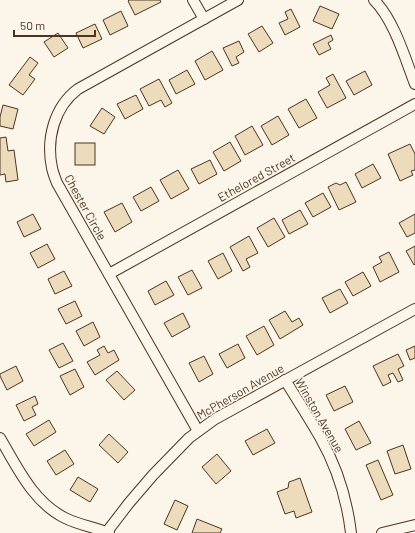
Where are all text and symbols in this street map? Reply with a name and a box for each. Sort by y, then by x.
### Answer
scale bar [14,12,95,38]
text: 50 m [20,18,45,32]
street label: Ethelored Street [215,150,297,204]
street label: Chester Circle [62,172,110,242]
street label: McPherson Avenue [194,360,286,422]
street label: Winston Avenue [293,375,347,455]

